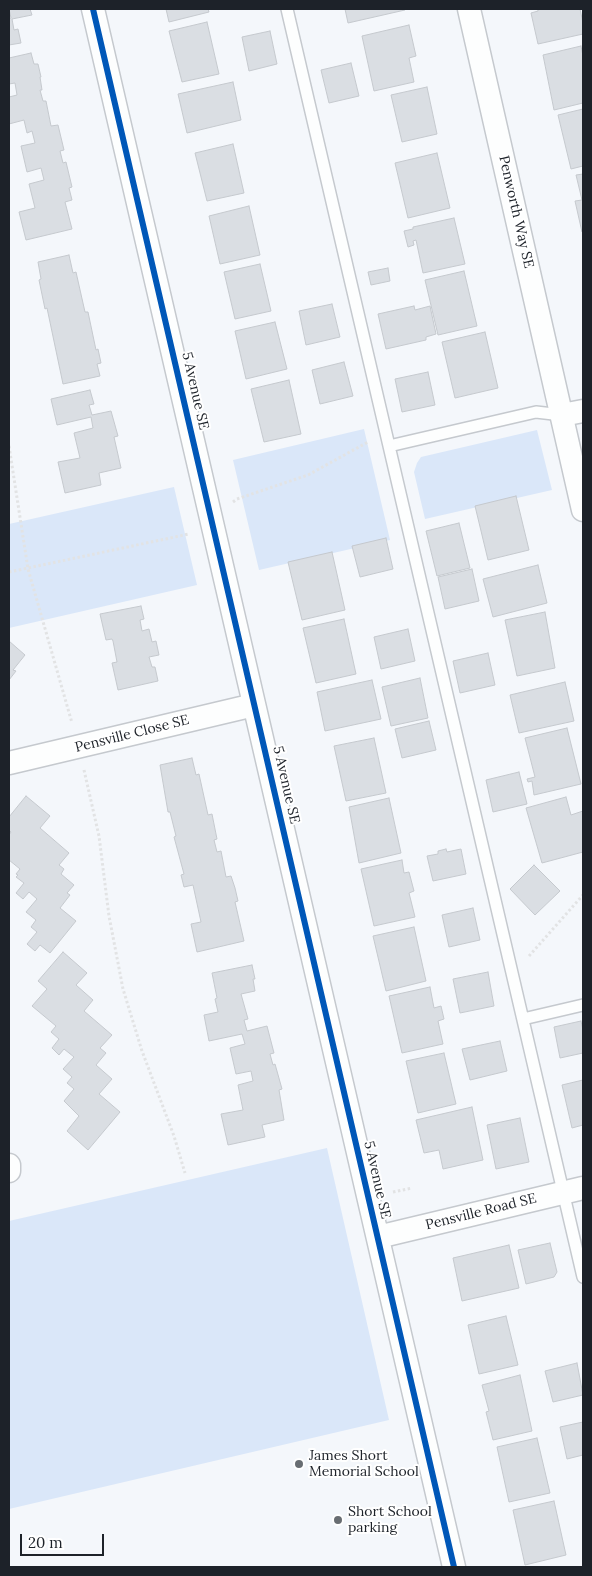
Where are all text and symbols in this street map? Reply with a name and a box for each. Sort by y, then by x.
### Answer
street label: Penworth Way SE [495,154,537,270]
street label: 5 Avenue SE [178,351,212,431]
street label: Pensville Close SE [73,712,191,756]
street label: 5 Avenue SE [269,745,303,825]
street label: 5 Avenue SE [360,1140,394,1220]
street label: Pensville Road SE [424,1190,538,1234]
place label: James Short Memorial School [309,1448,419,1480]
marker: James Short Memorial School [293,1458,305,1470]
place label: Short School parking [348,1504,432,1536]
marker: Short School parking [332,1514,344,1526]
scale bar [22,1524,106,1556]
text: 20 m [28,1533,63,1552]

